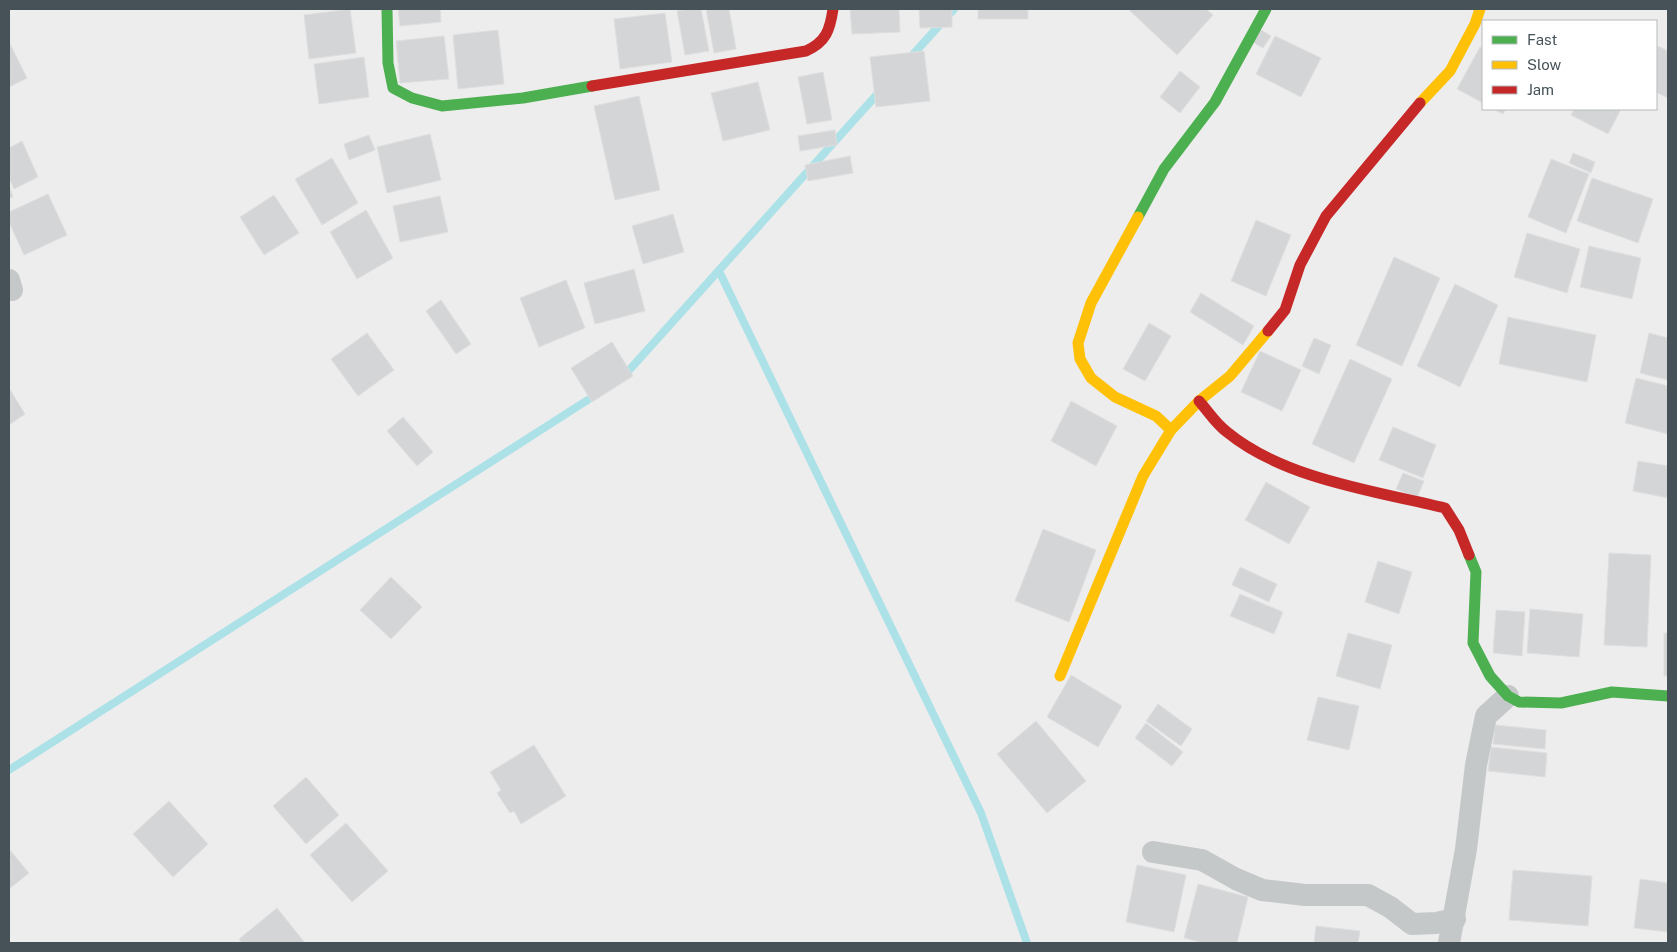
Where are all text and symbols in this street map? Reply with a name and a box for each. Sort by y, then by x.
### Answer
legend [1482,20,1657,110]
text: Fast [1527,31,1557,48]
text: Slow [1527,56,1562,73]
text: Jam [1527,81,1554,98]

